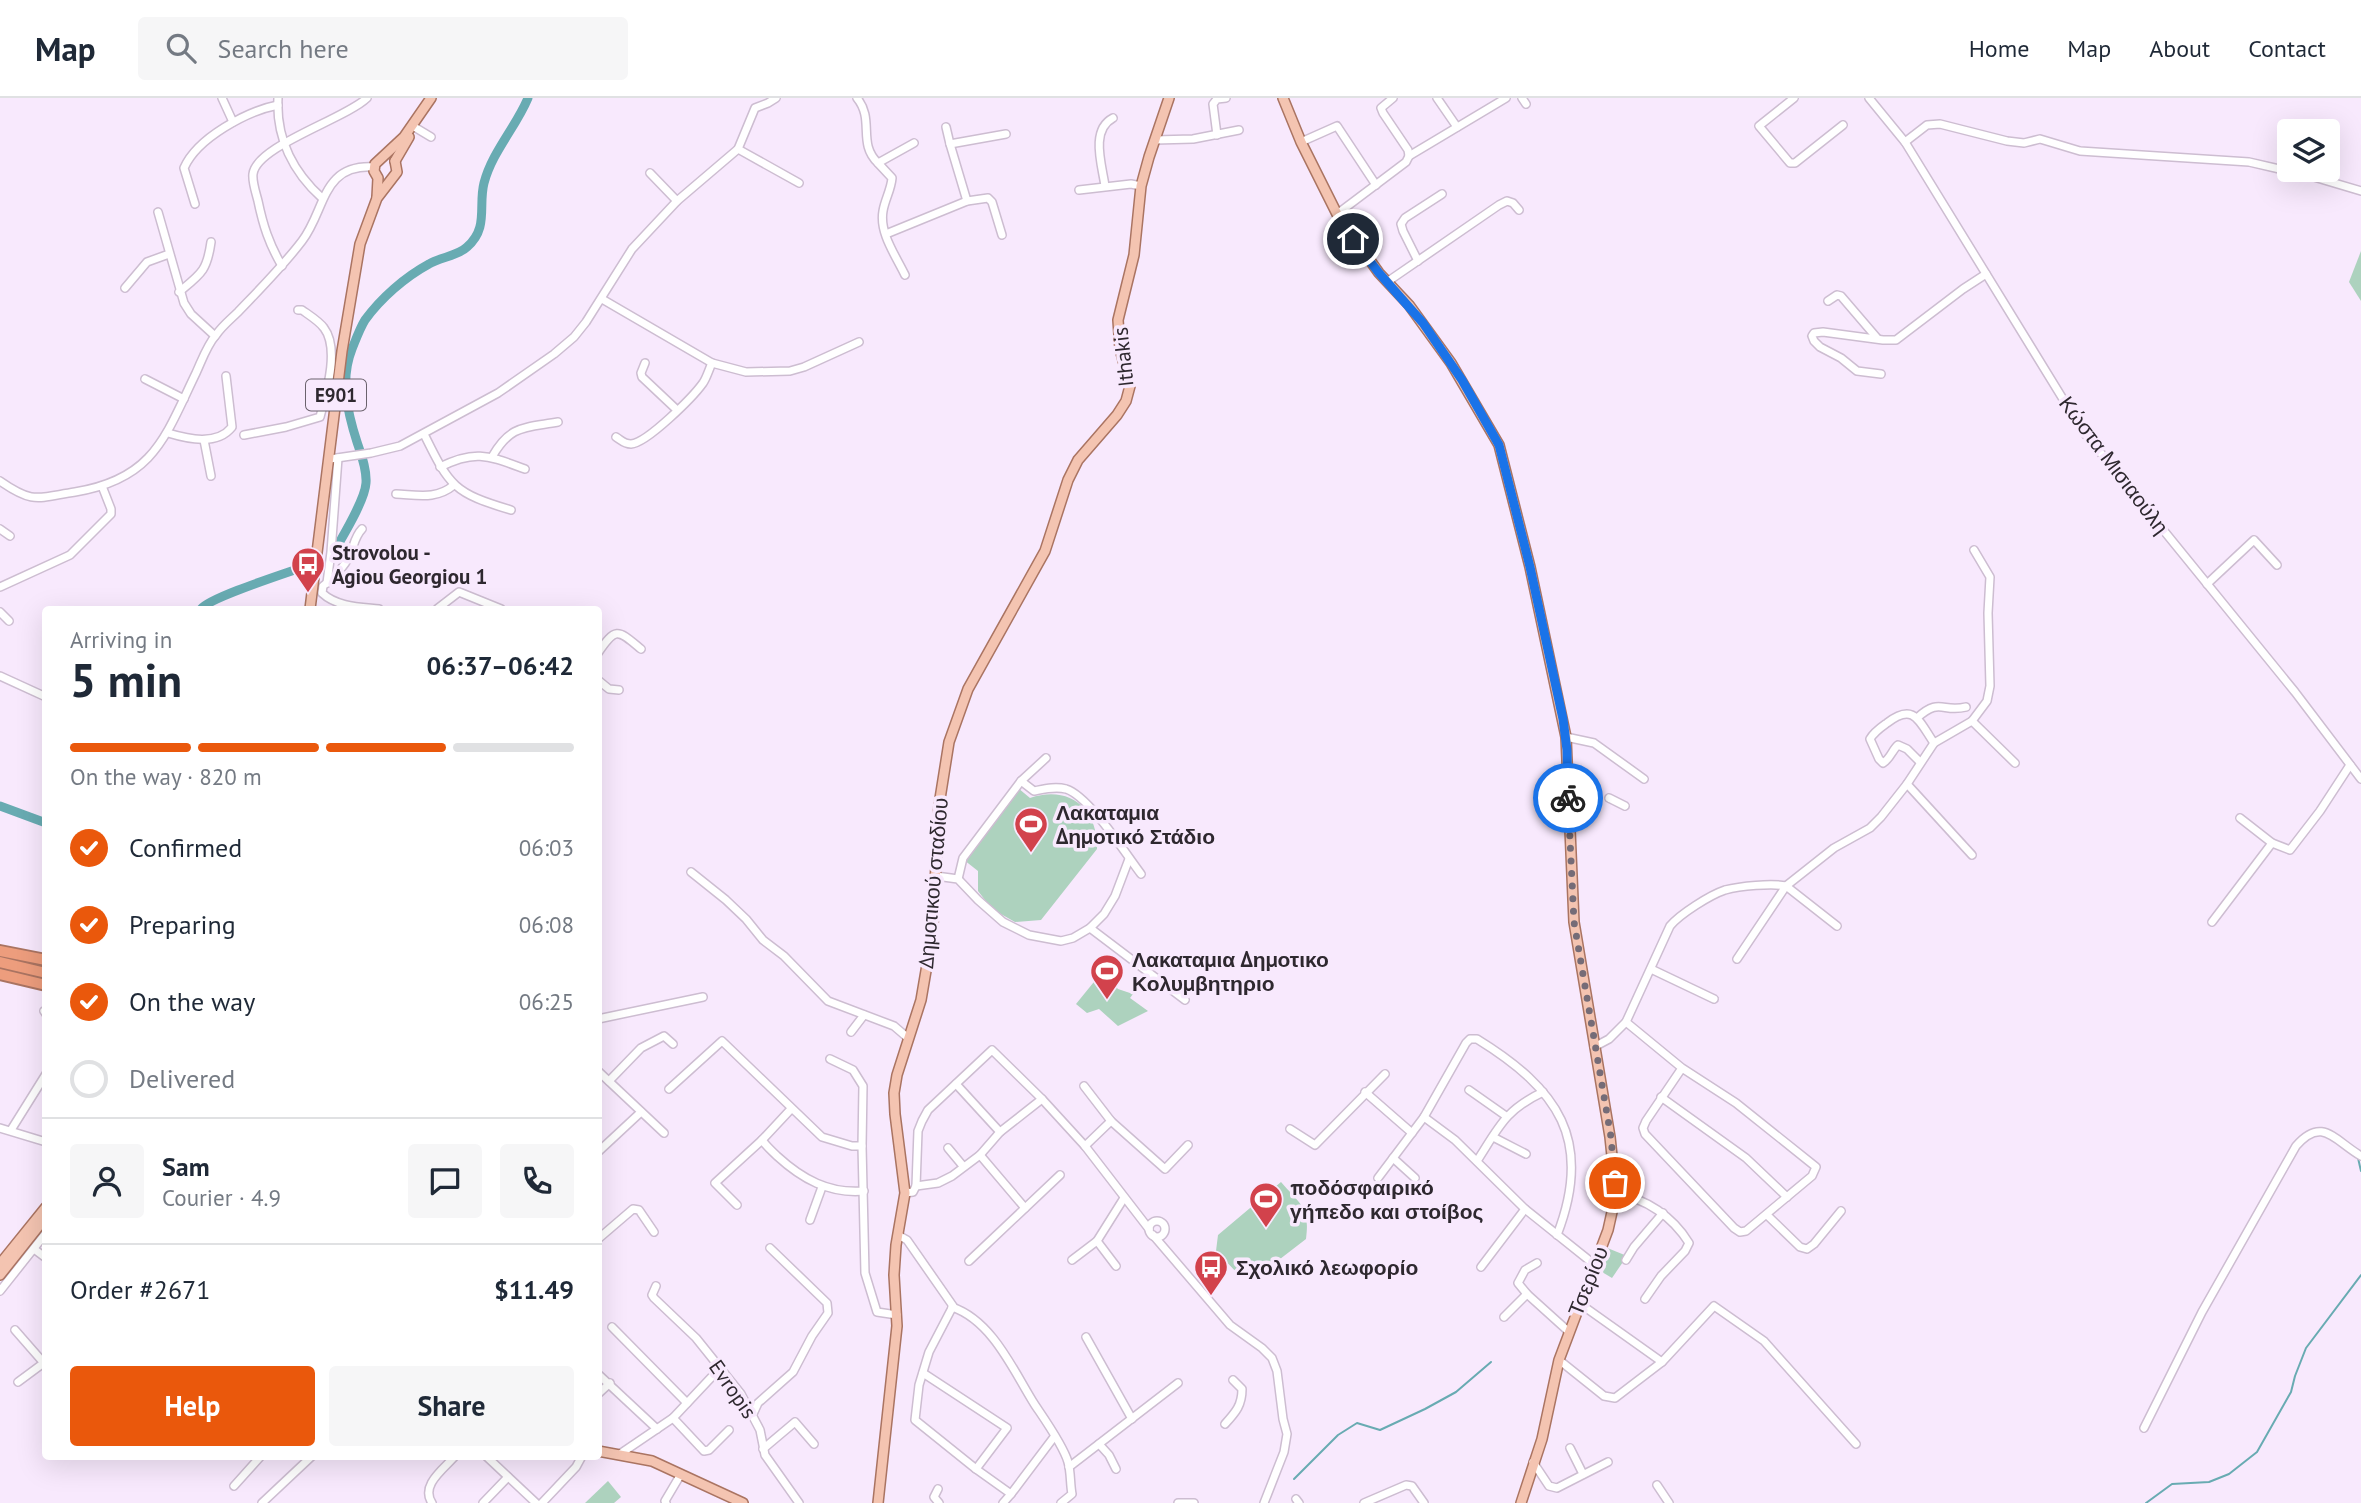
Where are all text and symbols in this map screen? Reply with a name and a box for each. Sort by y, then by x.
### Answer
search box [138,17,628,80]
text: Map [35,27,96,70]
icon: search [162,29,200,67]
text: Search here [218,32,349,65]
text: Home [1969,33,2029,64]
text: Map [2067,33,2111,64]
text: About [2149,33,2210,64]
text: Contact [2248,33,2326,64]
map controls [2277,119,2340,182]
button: layers [2277,119,2340,182]
pin [1323,209,1383,269]
icon: home [1334,220,1372,258]
street label: Ithakis [1106,326,1140,388]
road number: E901 [306,380,366,410]
street label: Κώστα Μισιαούλη [2053,391,2175,539]
place label: Strovolou - Agiou Georgiou 1 [332,539,488,590]
bus stop icon: Strovolou - Agiou Georgiou 1 [289,545,327,594]
text: Arriving in [70,625,172,654]
text: 06:37–06:42 [427,649,574,682]
text: 5 min [70,650,182,710]
text: On the way · 820 m [70,762,262,791]
courier [1533,763,1603,833]
icon: bike [1549,779,1587,817]
street label: Δημοτικού σταδίου [912,797,954,969]
place label: Λακαταμια Δημοτικό Στάδιο [1056,799,1215,850]
sports icon: Λακαταμια Δημοτικό Στάδιο [1012,805,1050,854]
icon: check [70,829,108,867]
text: Confirmed [129,831,242,864]
text: 06:03 [519,833,574,862]
icon: check [70,906,108,944]
text: Preparing [129,908,236,941]
text: 06:08 [519,910,574,939]
place label: Λακαταμια Δημοτικο Κολυμβητηριο [1132,946,1329,997]
sports icon: Λακαταμια Δημοτικο Κολυμβητηριο [1088,952,1126,1001]
icon: check [70,983,108,1021]
text: On the way [129,985,255,1018]
text: 06:25 [519,987,574,1016]
text: Delivered [129,1062,235,1095]
button: person [70,1144,144,1218]
button: chat [408,1144,482,1218]
button: phone [500,1144,574,1218]
text: Sam [162,1150,210,1183]
pin [1585,1153,1645,1213]
icon: bag [1596,1164,1634,1202]
place label: ποδόσφαιρικό γήπεδο και στοίβος [1290,1174,1483,1225]
sports icon: ποδόσφαιρικό γήπεδο και στοίβος [1247,1180,1285,1229]
text: Courier · 4.9 [162,1183,281,1212]
street label: Τσερίου [1562,1242,1614,1320]
bus stop icon: Σχολικό λεωφορίο [1192,1248,1230,1297]
place label: Σχολικό λεωφορίο [1236,1254,1418,1281]
text: Order #2671 [70,1273,210,1306]
text: $11.49 [494,1273,574,1306]
street label: Evropis [703,1354,763,1424]
button: Help [70,1366,315,1446]
button: Share [329,1366,574,1446]

